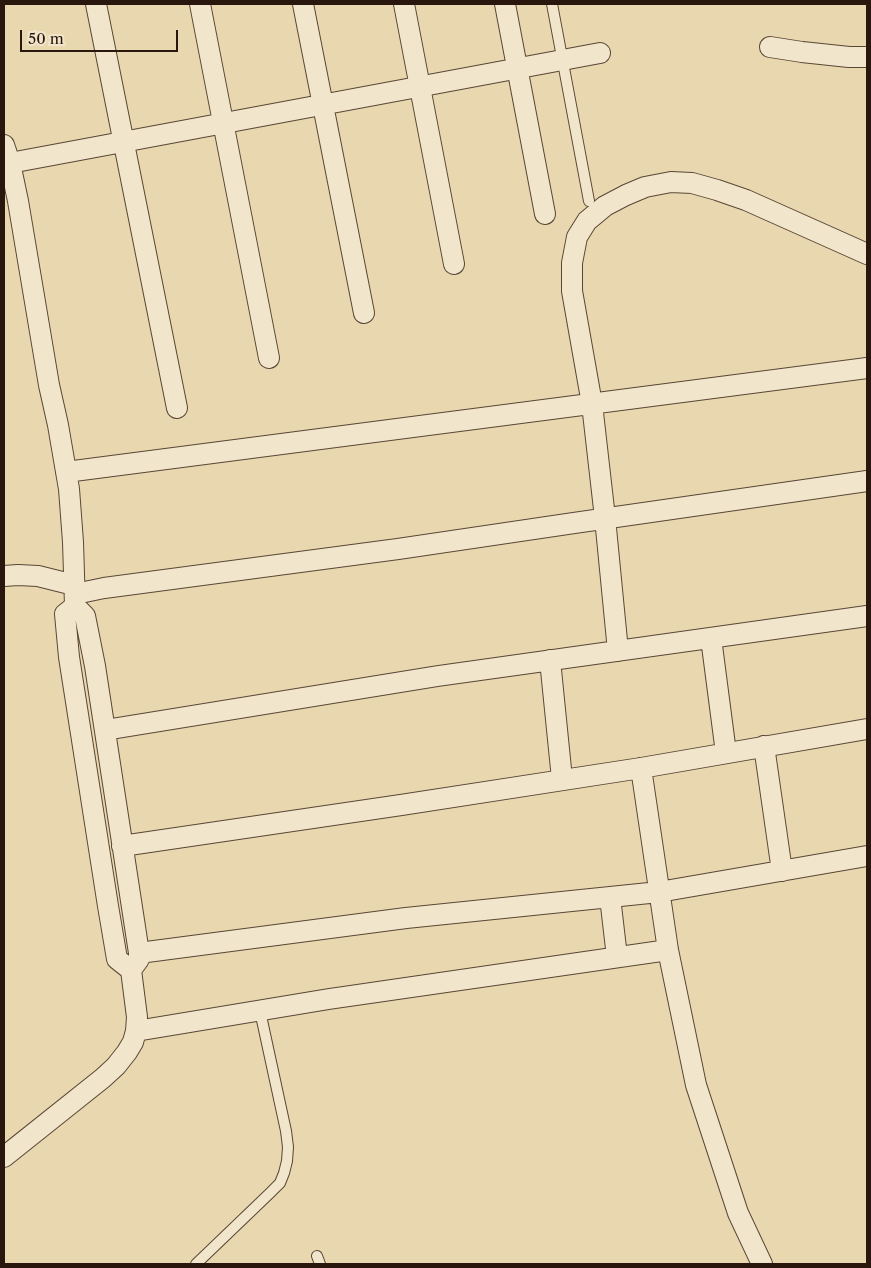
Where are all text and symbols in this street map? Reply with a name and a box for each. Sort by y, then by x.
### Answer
scale bar [22,20,180,52]
text: 50 m [28,29,64,48]

